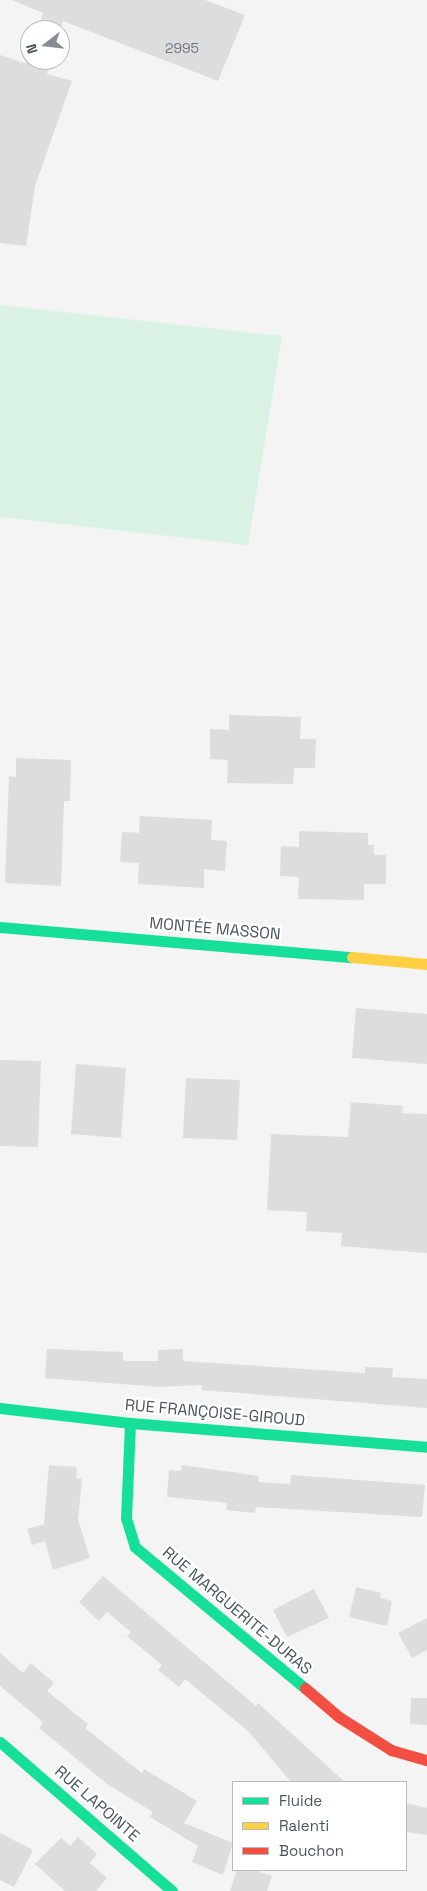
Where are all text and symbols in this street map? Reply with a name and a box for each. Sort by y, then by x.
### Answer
north arrow [20,20,70,70]
house number: 2995 [165,40,199,56]
text: N [22,42,41,56]
street label: MONTÉE MASSON [149,914,281,944]
street label: RUE FRANÇOISE-GIROUD [124,1396,306,1430]
street label: RUE MARGUERITE-DURAS [158,1543,316,1679]
street label: RUE LAPOINTE [51,1762,143,1846]
legend [232,1781,407,1871]
text: Fluide [279,1791,322,1810]
text: Ralenti [279,1816,329,1835]
text: Bouchon [279,1841,344,1860]

